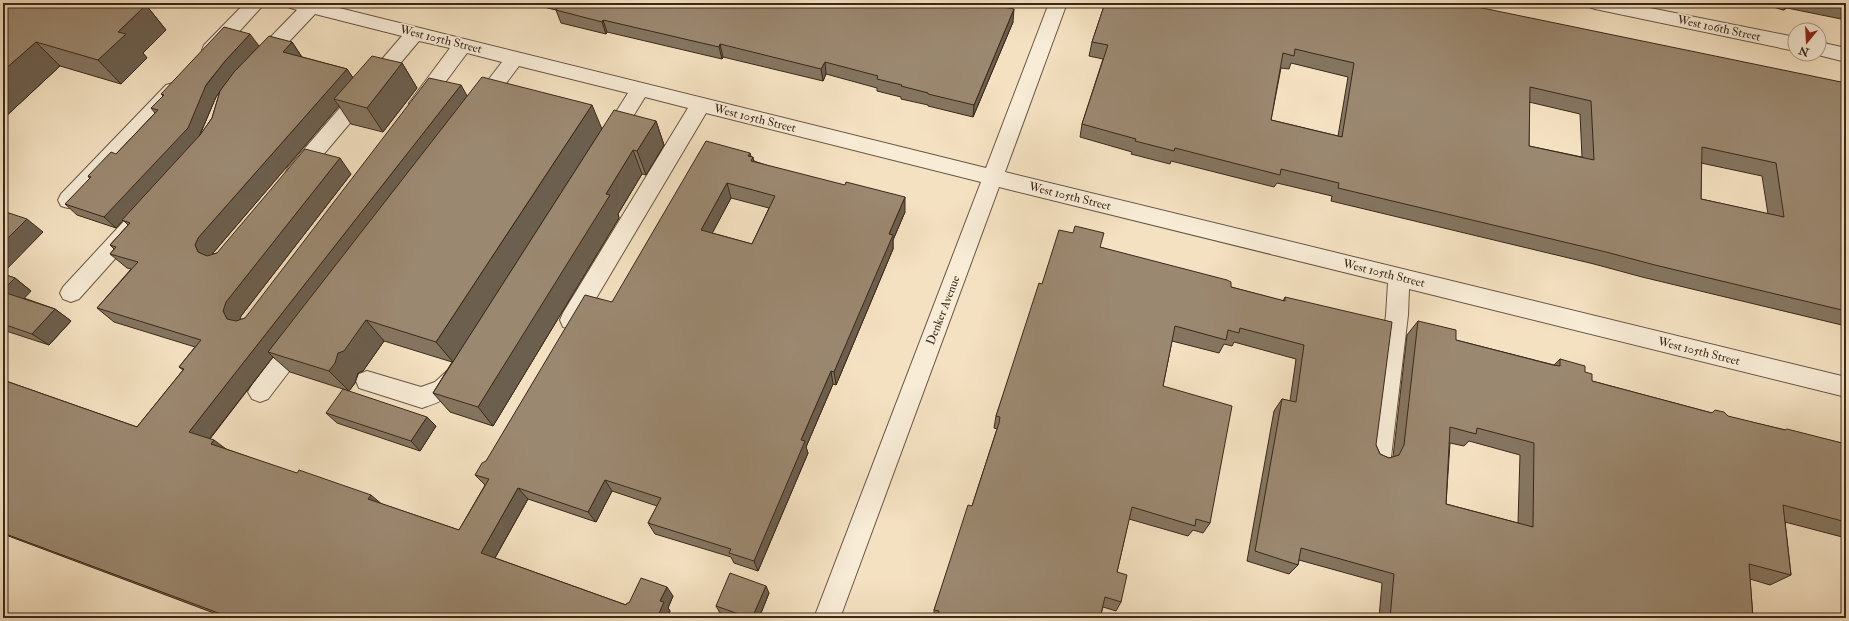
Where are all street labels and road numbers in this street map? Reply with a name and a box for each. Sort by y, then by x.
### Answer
street label: West 106th Street [1675,12,1762,45]
street label: West 105th Street [397,22,484,57]
street label: West 105th Street [711,101,798,136]
street label: West 105th Street [1026,179,1113,214]
street label: West 105th Street [1340,256,1427,291]
street label: Denker Avenue [923,273,964,347]
street label: West 105th Street [1655,334,1742,369]

